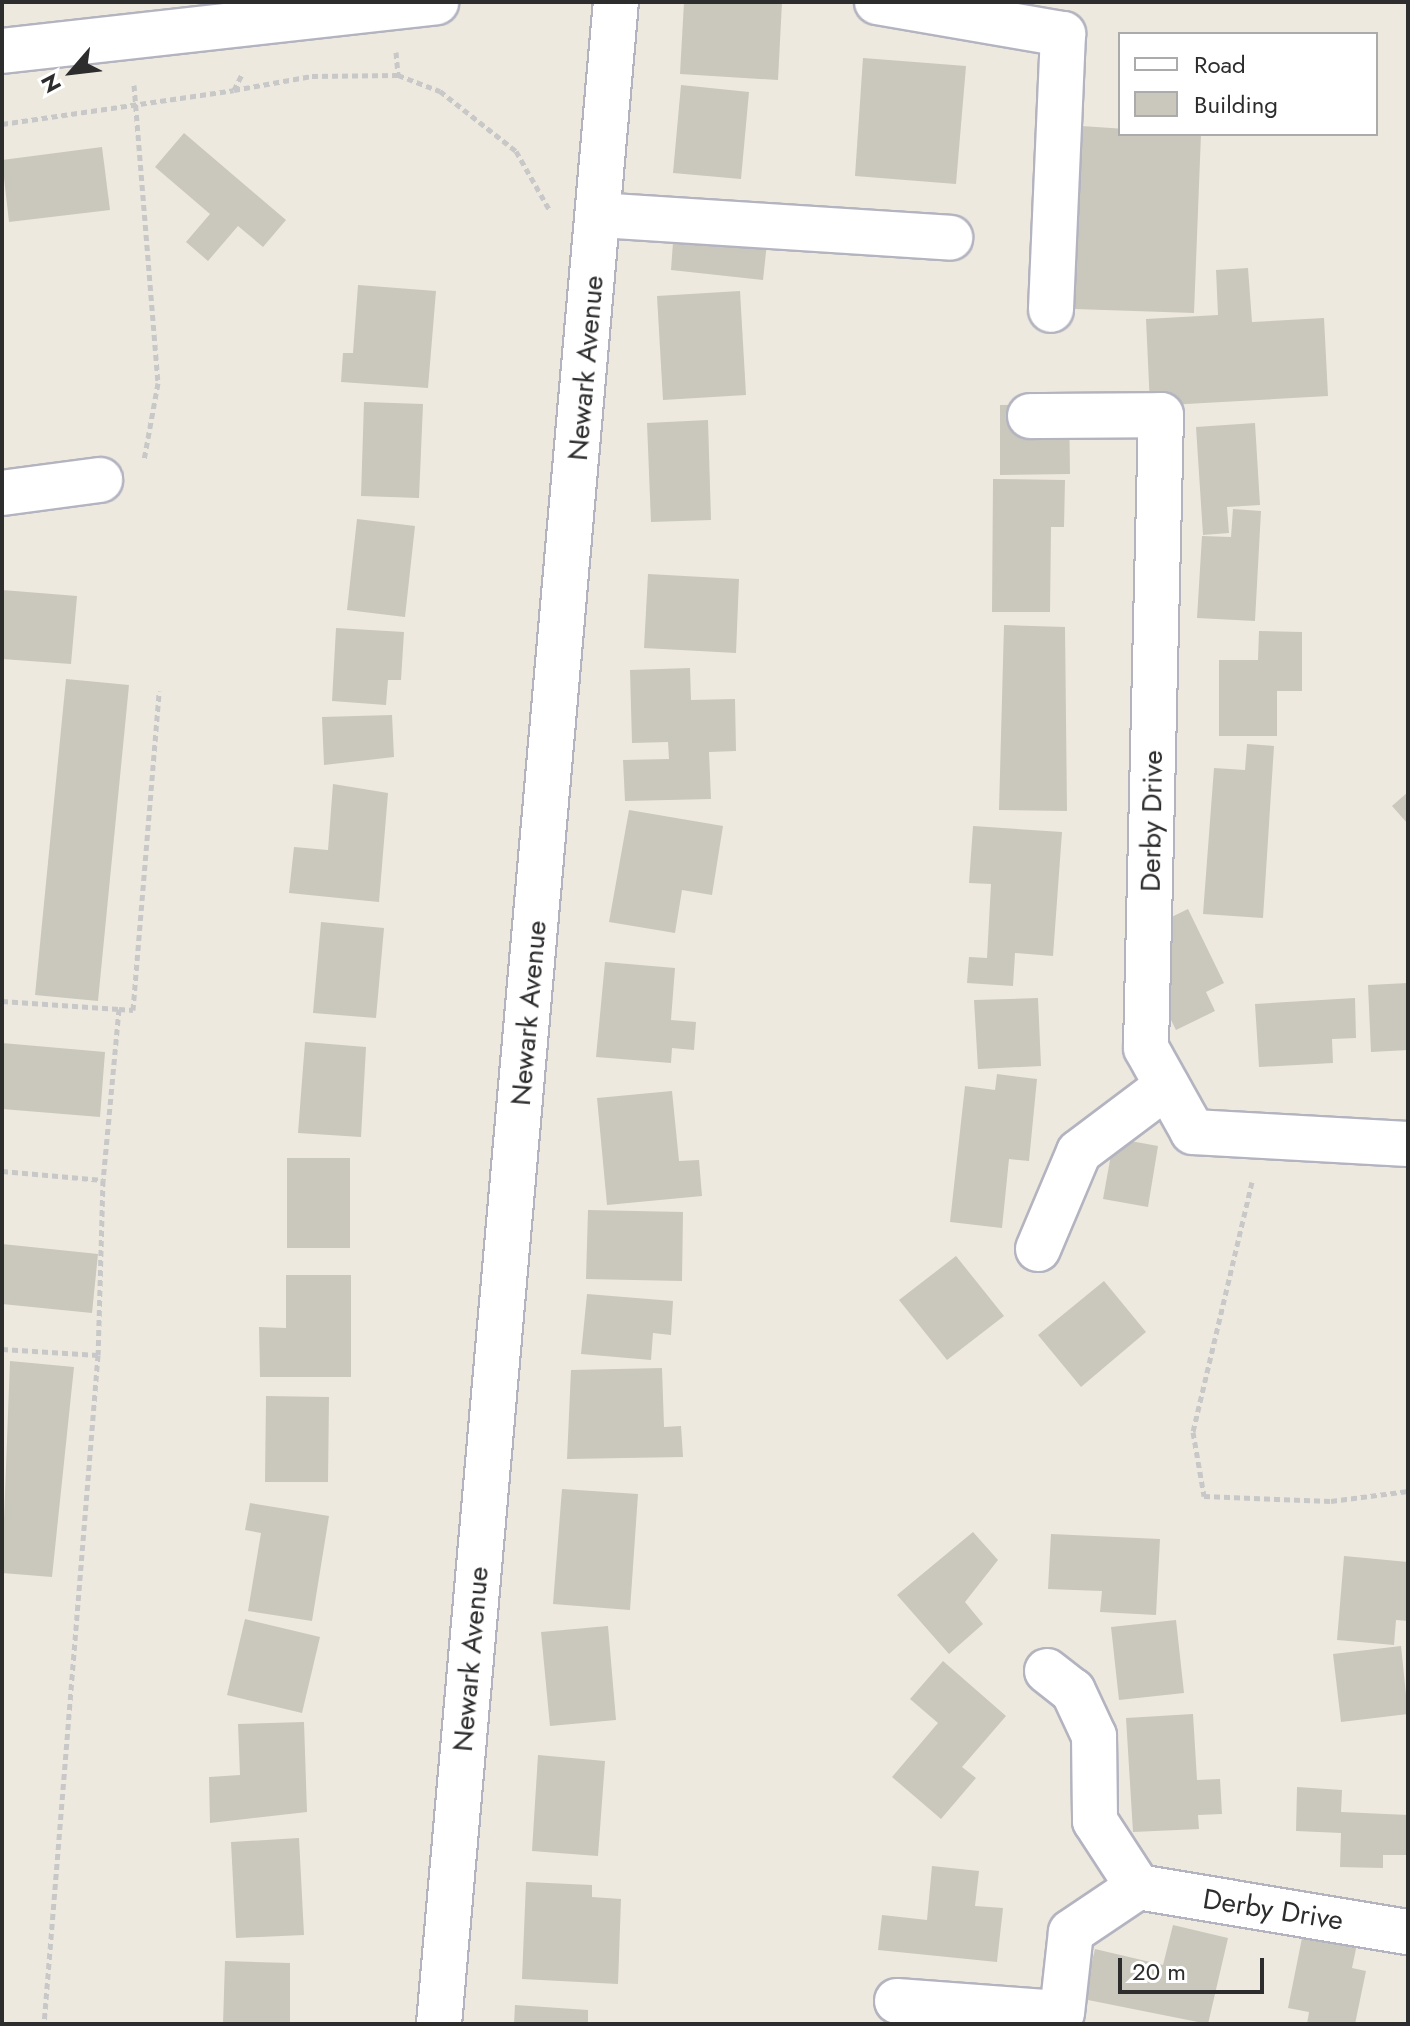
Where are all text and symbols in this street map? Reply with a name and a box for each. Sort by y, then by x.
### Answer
north arrow [32,32,112,112]
legend [1118,32,1378,136]
text: Road [1194,47,1246,82]
text: N [33,68,69,98]
text: Building [1194,87,1278,122]
street label: Newark Avenue [561,274,611,462]
street label: Derby Drive [1134,750,1170,892]
street label: Newark Avenue [504,919,554,1107]
street label: Newark Avenue [446,1565,496,1753]
street label: Derby Drive [1200,1882,1346,1938]
scale bar [1122,1942,1268,1992]
text: 20 m [1132,1954,1186,1989]

